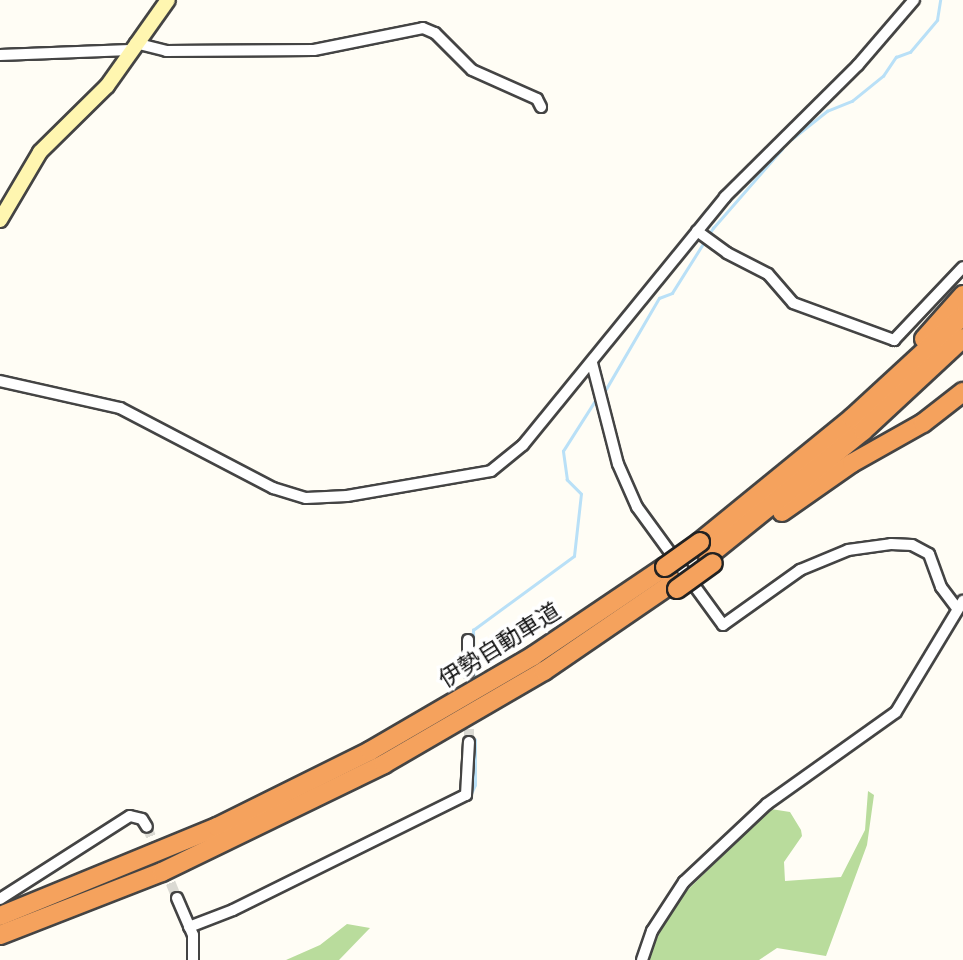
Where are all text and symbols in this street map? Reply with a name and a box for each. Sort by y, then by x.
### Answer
street label: 伊勢自動車道 [434,598,566,694]

